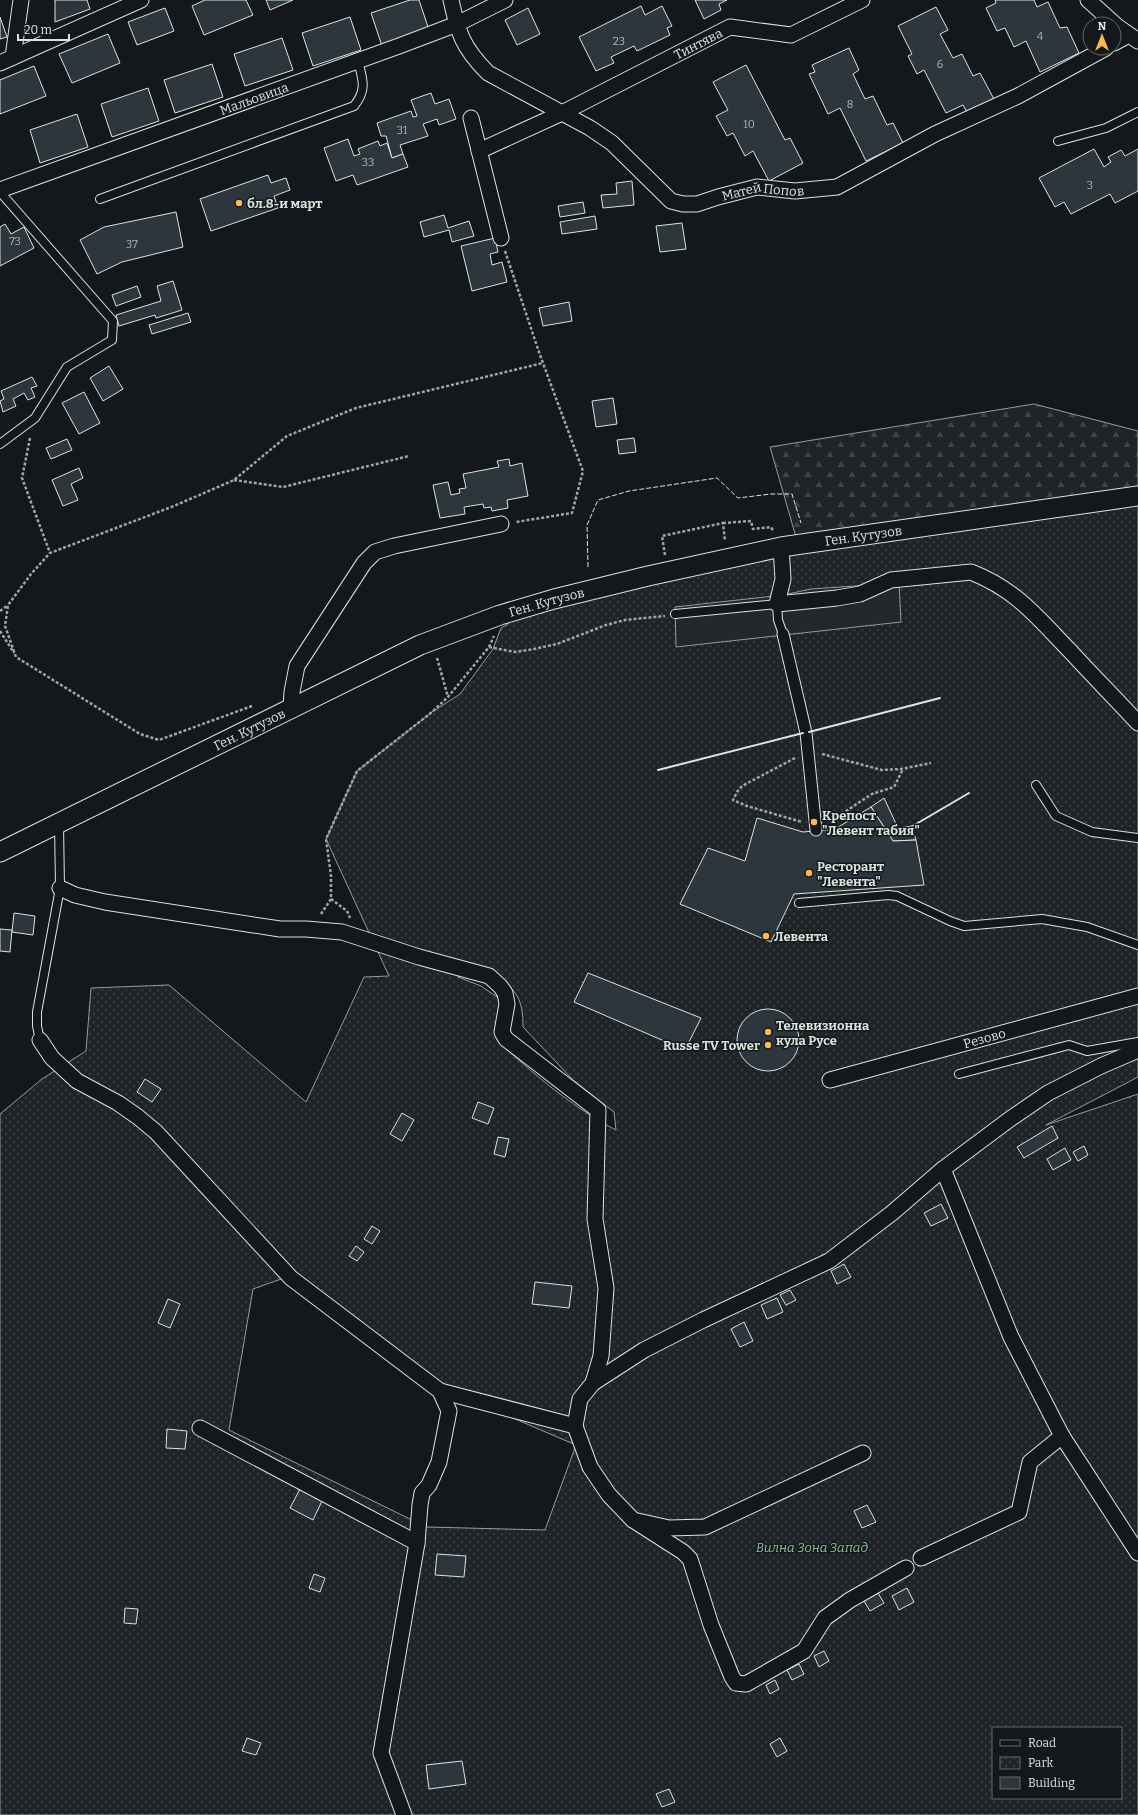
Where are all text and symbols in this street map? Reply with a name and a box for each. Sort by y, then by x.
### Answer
scale bar [18,16,69,42]
north arrow [1082,16,1122,56]
text: N [1098,20,1107,33]
text: 20 m [24,23,53,37]
street label: Тинтява [671,25,725,62]
house number: 4 [1037,30,1044,43]
house number: 23 [613,35,625,48]
house number: 6 [937,58,943,71]
street label: Мальовица [218,79,290,118]
house number: 8 [847,98,853,111]
house number: 10 [743,118,755,131]
house number: 31 [397,124,408,137]
house number: 33 [362,156,374,169]
street label: Матей Попов [720,179,805,203]
house number: 3 [1087,179,1093,192]
place label: бл.8-и март [247,196,322,211]
marker: бл.8-и март [234,198,244,208]
house number: 73 [9,235,21,248]
house number: 37 [126,238,138,251]
street label: Ген. Кутузов [824,522,903,548]
street label: Ген. Кутузов [507,584,586,620]
street label: Ген. Кутузов [211,705,288,753]
place label: Крепост "Левент табия" [822,808,920,838]
marker: Крепост "Левент табия" [809,817,819,827]
place label: Ресторант "Левента" [817,859,884,889]
marker: Ресторант "Левента" [804,868,814,878]
place label: Левента [774,929,829,944]
marker: Левента [761,931,771,941]
place label: Телевизионна кула Русе [776,1018,870,1048]
street label: Резово [962,1025,1007,1051]
marker: Телевизионна кула Русе [763,1027,773,1037]
place label: Russe TV Tower [663,1038,760,1053]
marker: Russe TV Tower [763,1040,773,1050]
park label: Вилна Зона Запад [756,1540,868,1555]
legend [992,1727,1122,1799]
text: Road [1028,1736,1056,1750]
text: Park [1028,1756,1054,1770]
text: Building [1028,1776,1075,1790]

